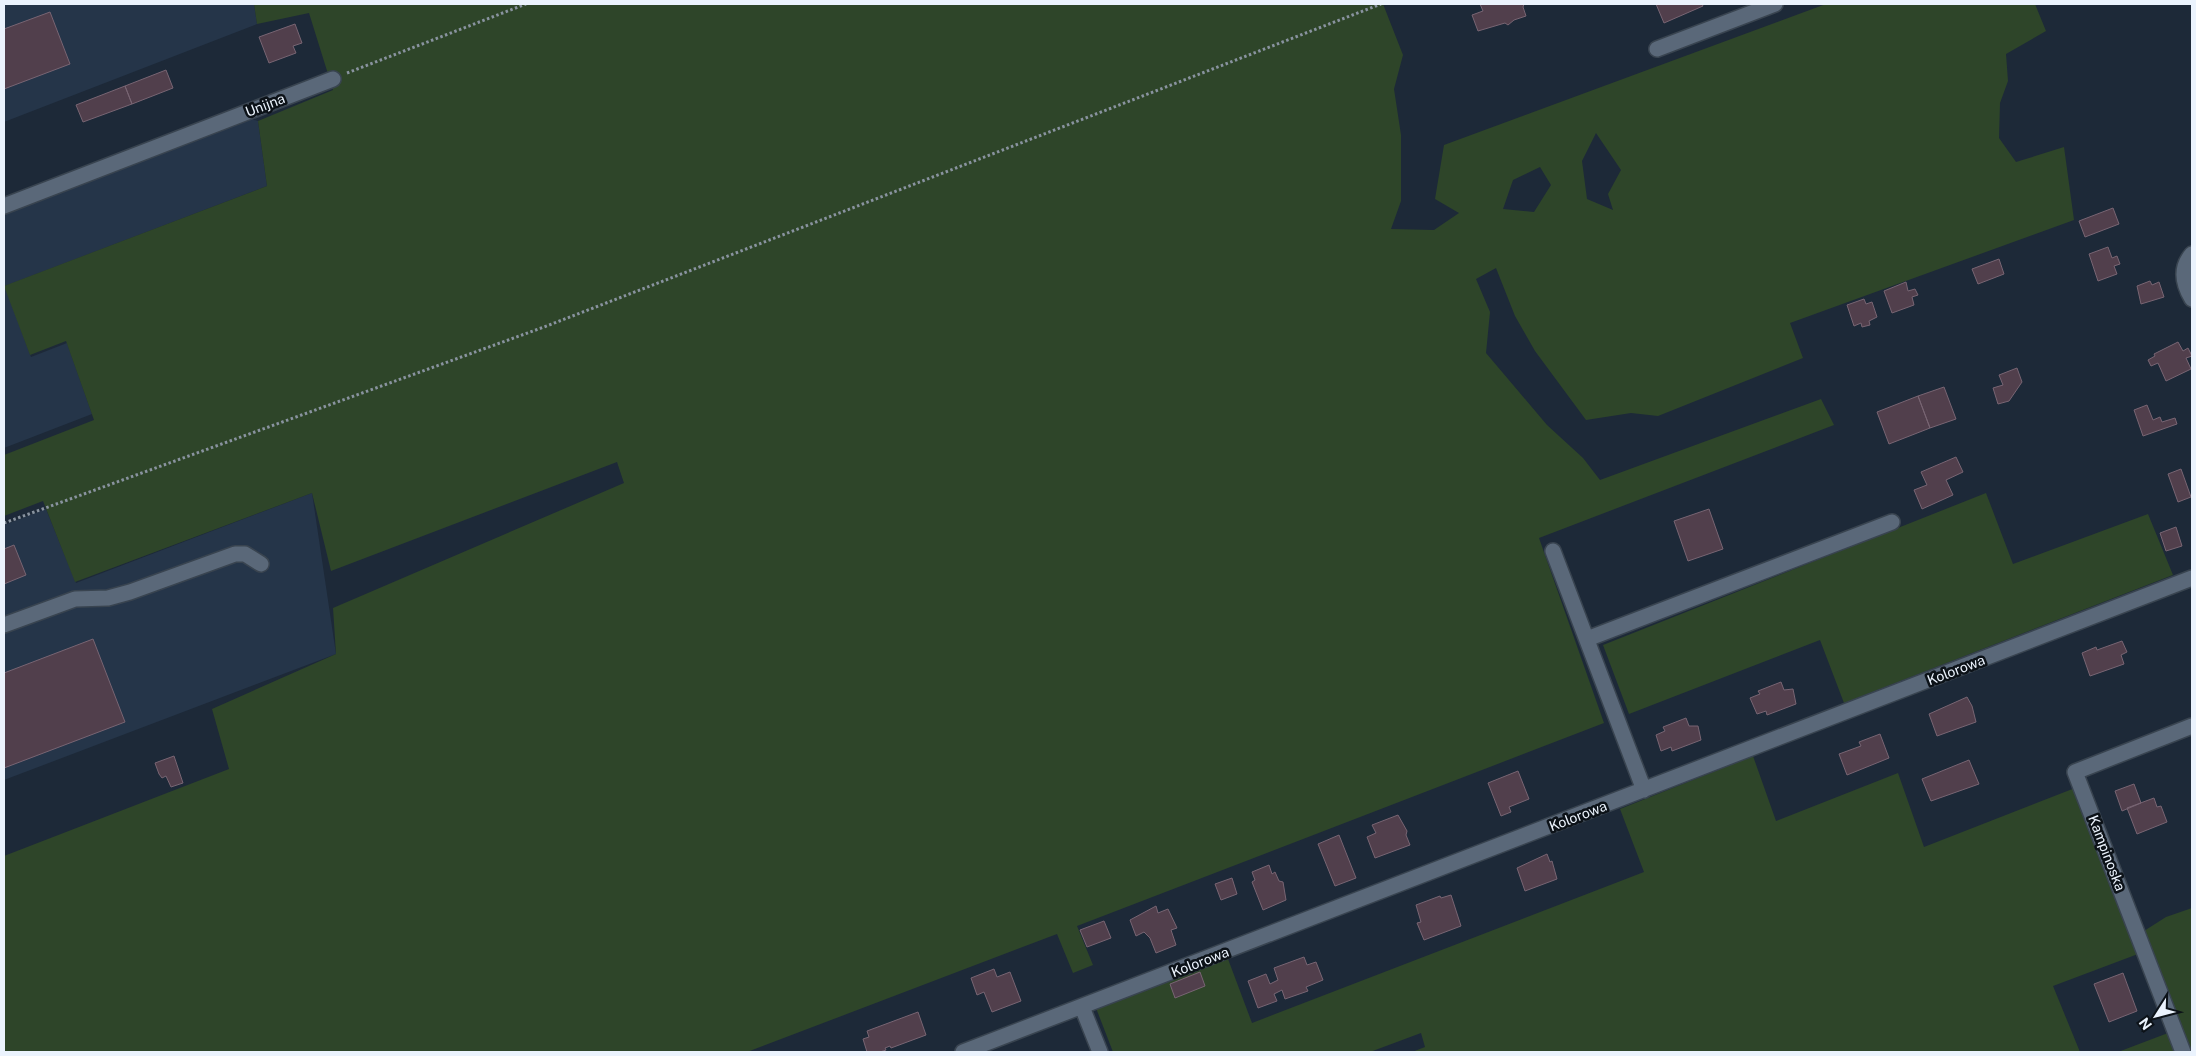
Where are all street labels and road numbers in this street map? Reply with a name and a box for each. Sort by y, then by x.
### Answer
street label: Unijna [243,90,287,120]
street label: Kolorowa [1925,652,1987,688]
street label: Kolorowa [1547,798,1609,834]
street label: Kampinoska [2085,813,2129,893]
street label: Kolorowa [1169,944,1231,980]

